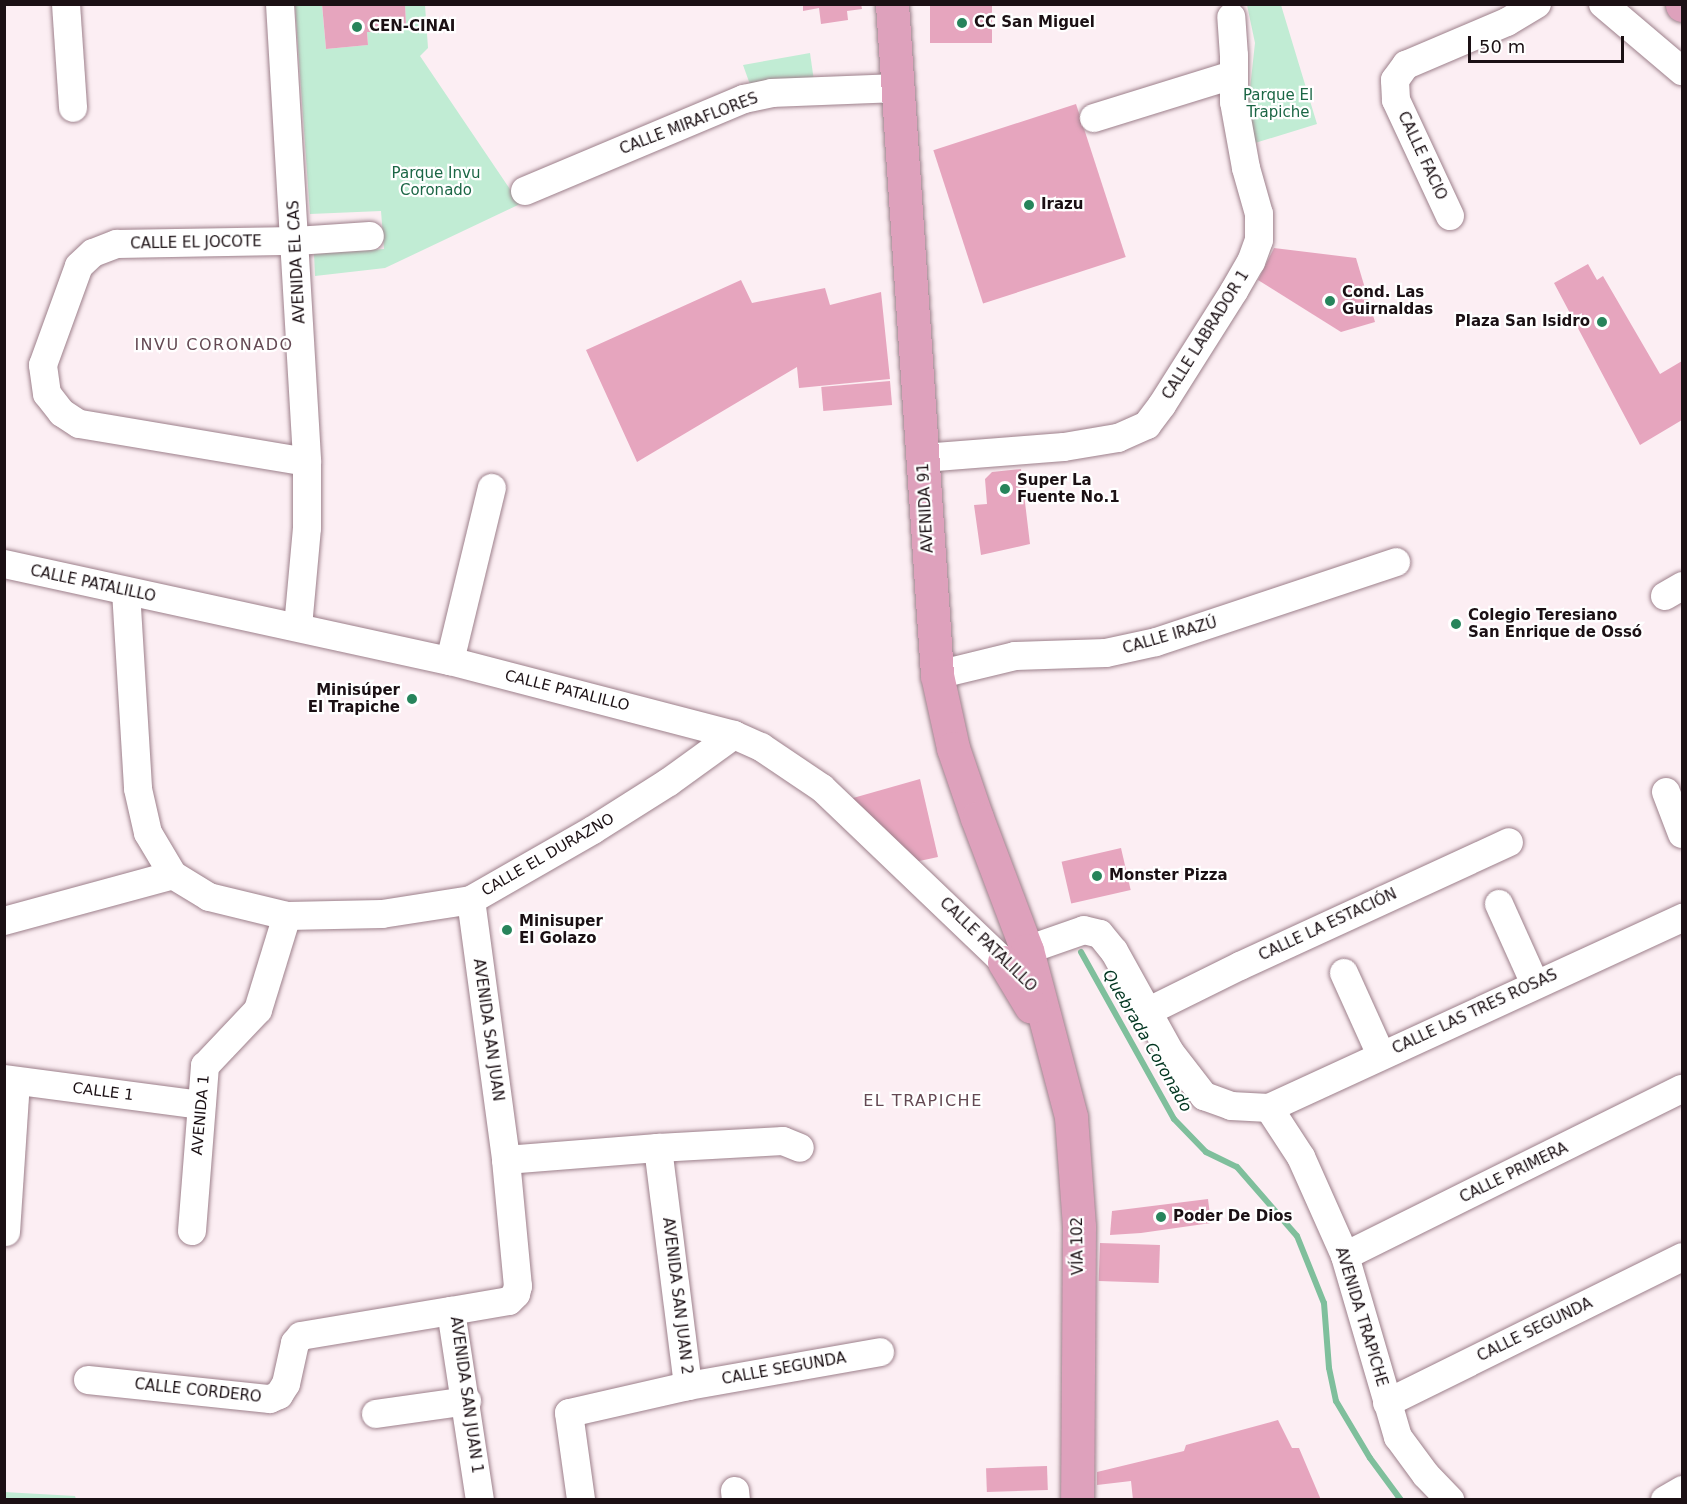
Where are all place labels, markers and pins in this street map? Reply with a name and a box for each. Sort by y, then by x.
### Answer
place label: CC San Miguel [974,14,1095,32]
marker: CC San Miguel [955,16,969,30]
place label: CEN-CINAI [369,18,455,36]
marker: CEN-CINAI [350,20,364,34]
place label: Irazu [1041,196,1084,214]
marker: Irazu [1022,198,1036,212]
place label: Cond. Las Guirnaldas [1342,283,1433,318]
marker: Cond. Las Guirnaldas [1323,294,1337,308]
place label: Plaza San Isidro [1455,313,1590,331]
marker: Plaza San Isidro [1595,315,1609,329]
place label: Super La Fuente No.1 [1017,471,1120,506]
marker: Super La Fuente No.1 [998,482,1012,496]
place label: Colegio Teresiano San Enrique de Ossó [1468,606,1642,641]
marker: Colegio Teresiano San Enrique de Ossó [1449,617,1463,631]
place label: Minisúper El Trapiche [308,681,400,716]
marker: Minisúper El Trapiche [405,692,419,706]
place label: Monster Pizza [1109,867,1228,885]
marker: Monster Pizza [1090,869,1104,883]
place label: Minisuper El Golazo [519,912,603,947]
marker: Minisuper El Golazo [500,923,514,937]
place label: Poder De Dios [1173,1208,1293,1226]
marker: Poder De Dios [1154,1210,1168,1224]

